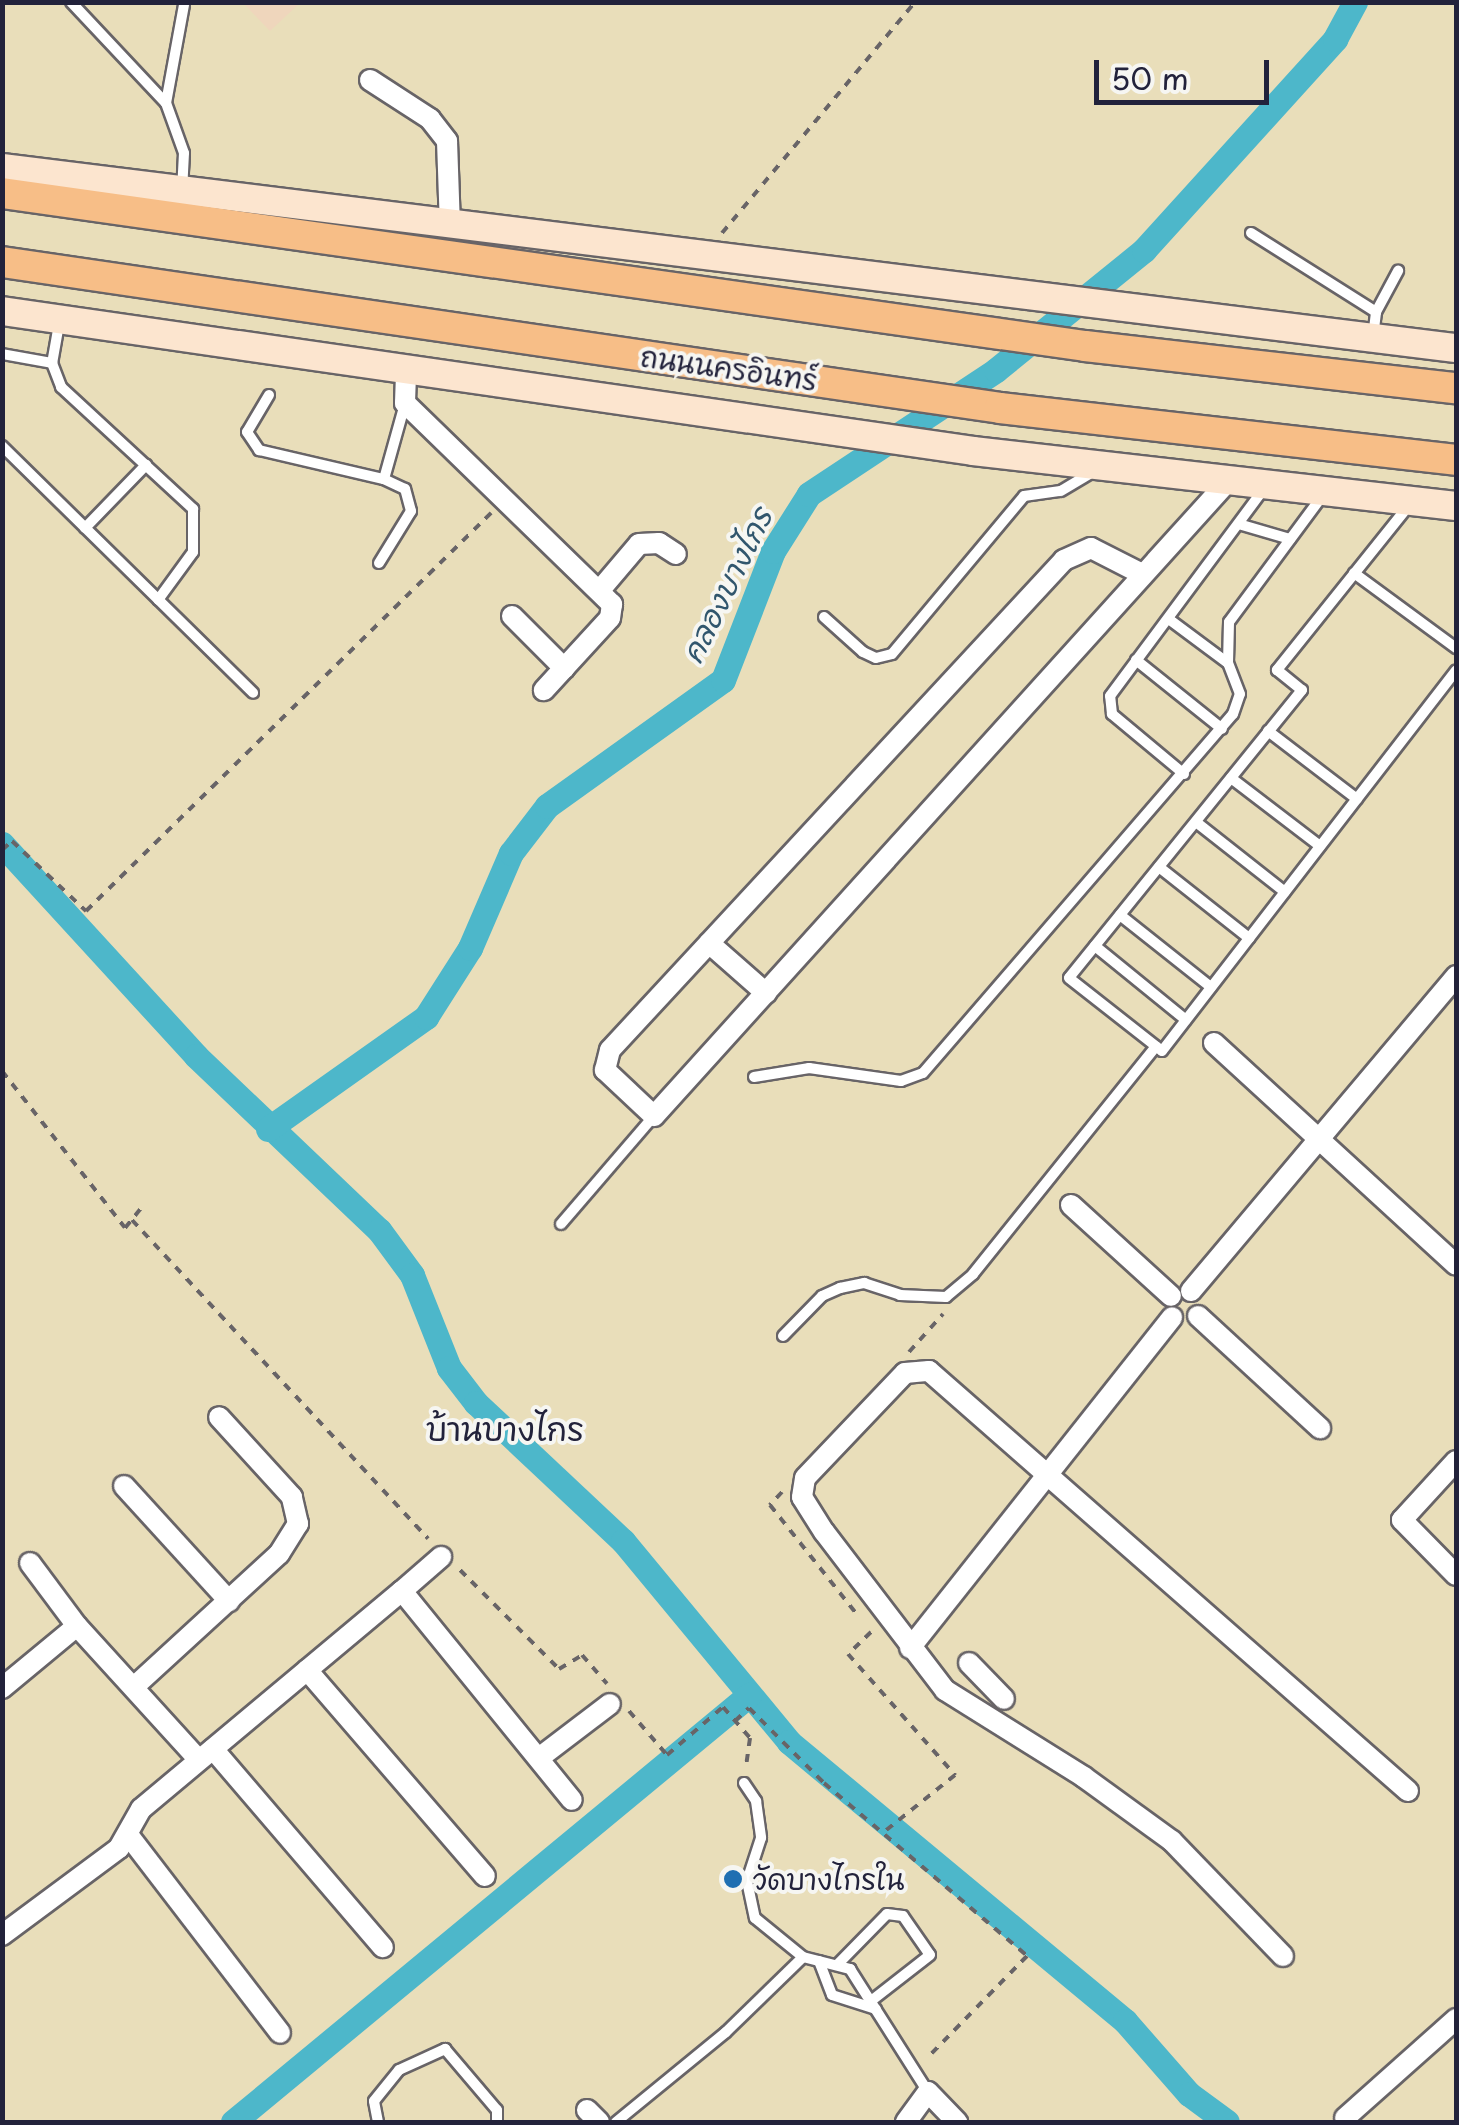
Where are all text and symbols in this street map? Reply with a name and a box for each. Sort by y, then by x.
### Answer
scale bar [1099,40,1274,102]
text: 50 m [1111,55,1189,100]
street label: ถนนนครอินทร์ [638,339,820,397]
water label: คลองบางไกร [673,502,779,668]
district label: บ้านบางไกร [426,1409,584,1447]
place label: วัดบางไกรใน [753,1862,904,1896]
marker: วัดบางไกรใน [722,1868,744,1890]

